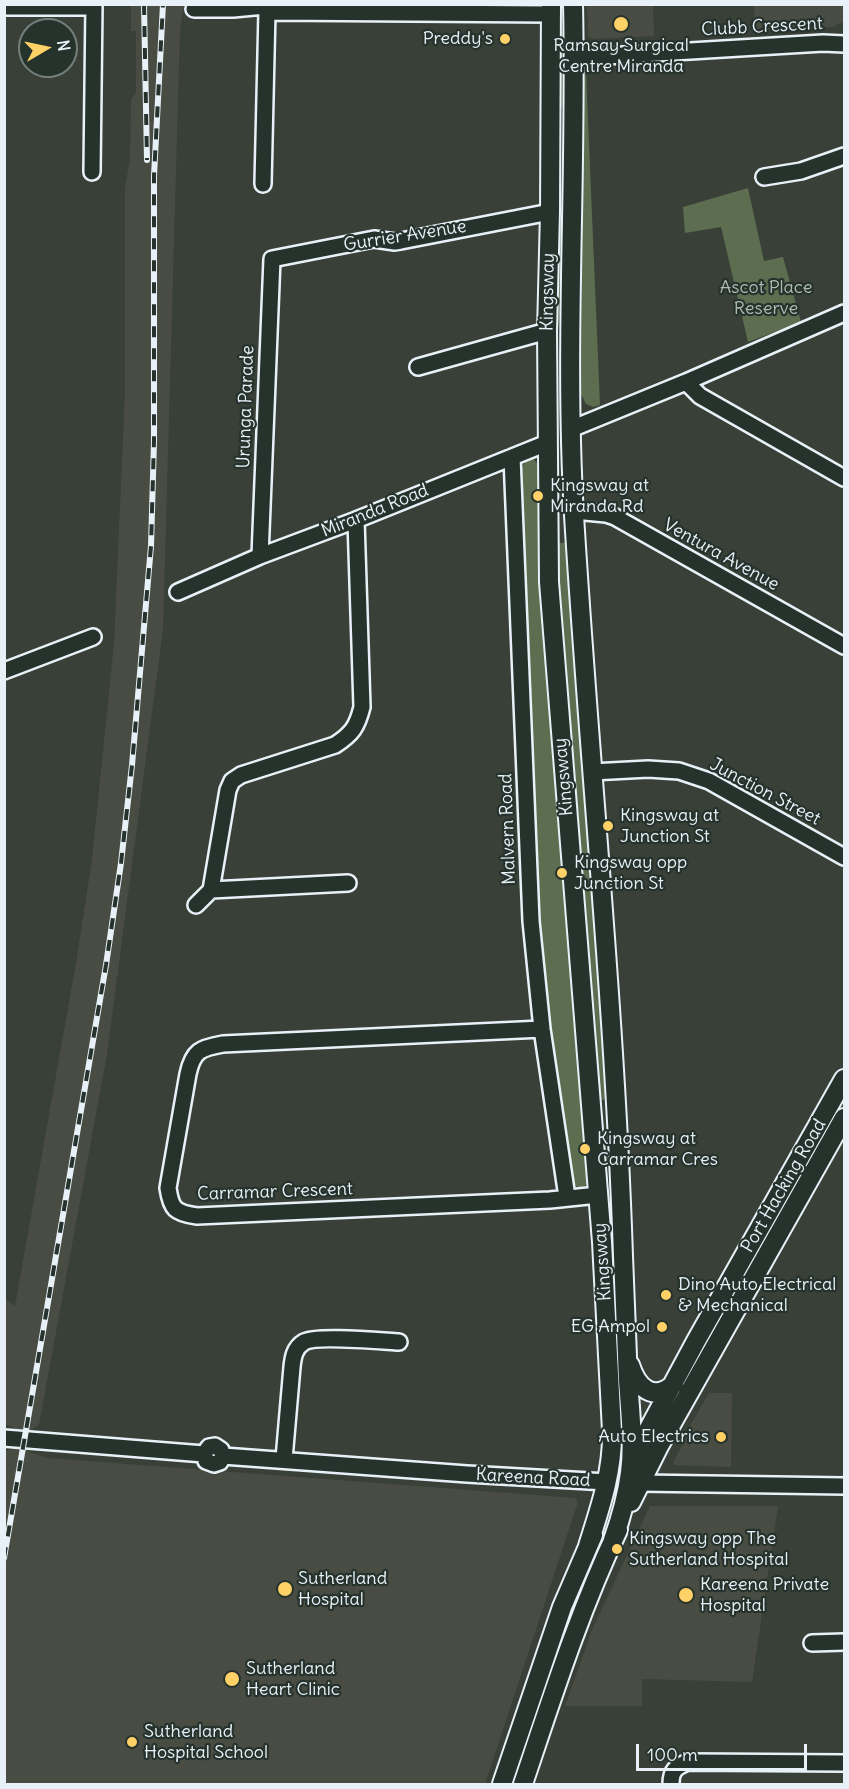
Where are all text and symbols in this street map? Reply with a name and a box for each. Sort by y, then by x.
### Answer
street label: Clubb Crescent [701,13,823,41]
marker: Ramsay Surgical Centre Miranda [612,15,630,33]
north arrow [18,18,78,78]
place label: Preddy's [423,28,493,50]
marker: Preddy's [498,32,512,46]
place label: Ramsay Surgical Centre Miranda [553,35,689,78]
text: N [53,38,75,53]
street label: Gurrier Avenue [342,216,468,256]
street label: Kingsway [537,253,559,331]
park label: Ascot Place Reserve [720,277,812,320]
street label: Urunga Parade [233,345,259,469]
place label: Kingsway at Miranda Rd [550,475,649,518]
street label: Miranda Road [318,480,432,542]
marker: Kingsway at Miranda Rd [531,489,545,503]
street label: Ventura Avenue [659,514,783,596]
street label: Kingsway [550,737,578,817]
street label: Junction Street [706,754,824,830]
street label: Malvern Road [495,773,521,885]
place label: Kingsway at Junction St [620,805,719,848]
marker: Kingsway at Junction St [601,819,615,833]
place label: Kingsway opp Junction St [574,852,687,894]
marker: Kingsway opp Junction St [555,866,569,880]
street label: Port Hacking Road [737,1115,831,1257]
place label: Kingsway at Carramar Cres [597,1128,718,1170]
marker: Kingsway at Carramar Cres [578,1142,592,1156]
street label: Carramar Crescent [197,1178,353,1206]
street label: Kingsway [589,1222,617,1302]
place label: Dino Auto Electrical & Mechanical [678,1274,836,1316]
marker: Dino Auto Electrical & Mechanical [659,1288,673,1302]
place label: EG Ampol [571,1316,650,1338]
marker: EG Ampol [655,1320,669,1334]
place label: Auto Electrics [598,1426,709,1448]
marker: Auto Electrics [714,1430,728,1444]
street label: Kareena Road [475,1464,591,1492]
place label: Kingsway opp The Sutherland Hospital [629,1528,789,1570]
marker: Kingsway opp The Sutherland Hospital [610,1542,624,1556]
place label: Sutherland Hospital [298,1568,387,1610]
place label: Kareena Private Hospital [700,1574,829,1616]
marker: Sutherland Hospital [276,1580,294,1598]
marker: Kareena Private Hospital [677,1586,695,1604]
place label: Sutherland Heart Clinic [246,1658,340,1700]
marker: Sutherland Heart Clinic [223,1670,241,1688]
place label: Sutherland Hospital School [144,1721,268,1764]
scale bar [639,1732,810,1770]
marker: Sutherland Hospital School [125,1735,139,1749]
text: 100 m [647,1743,698,1766]

